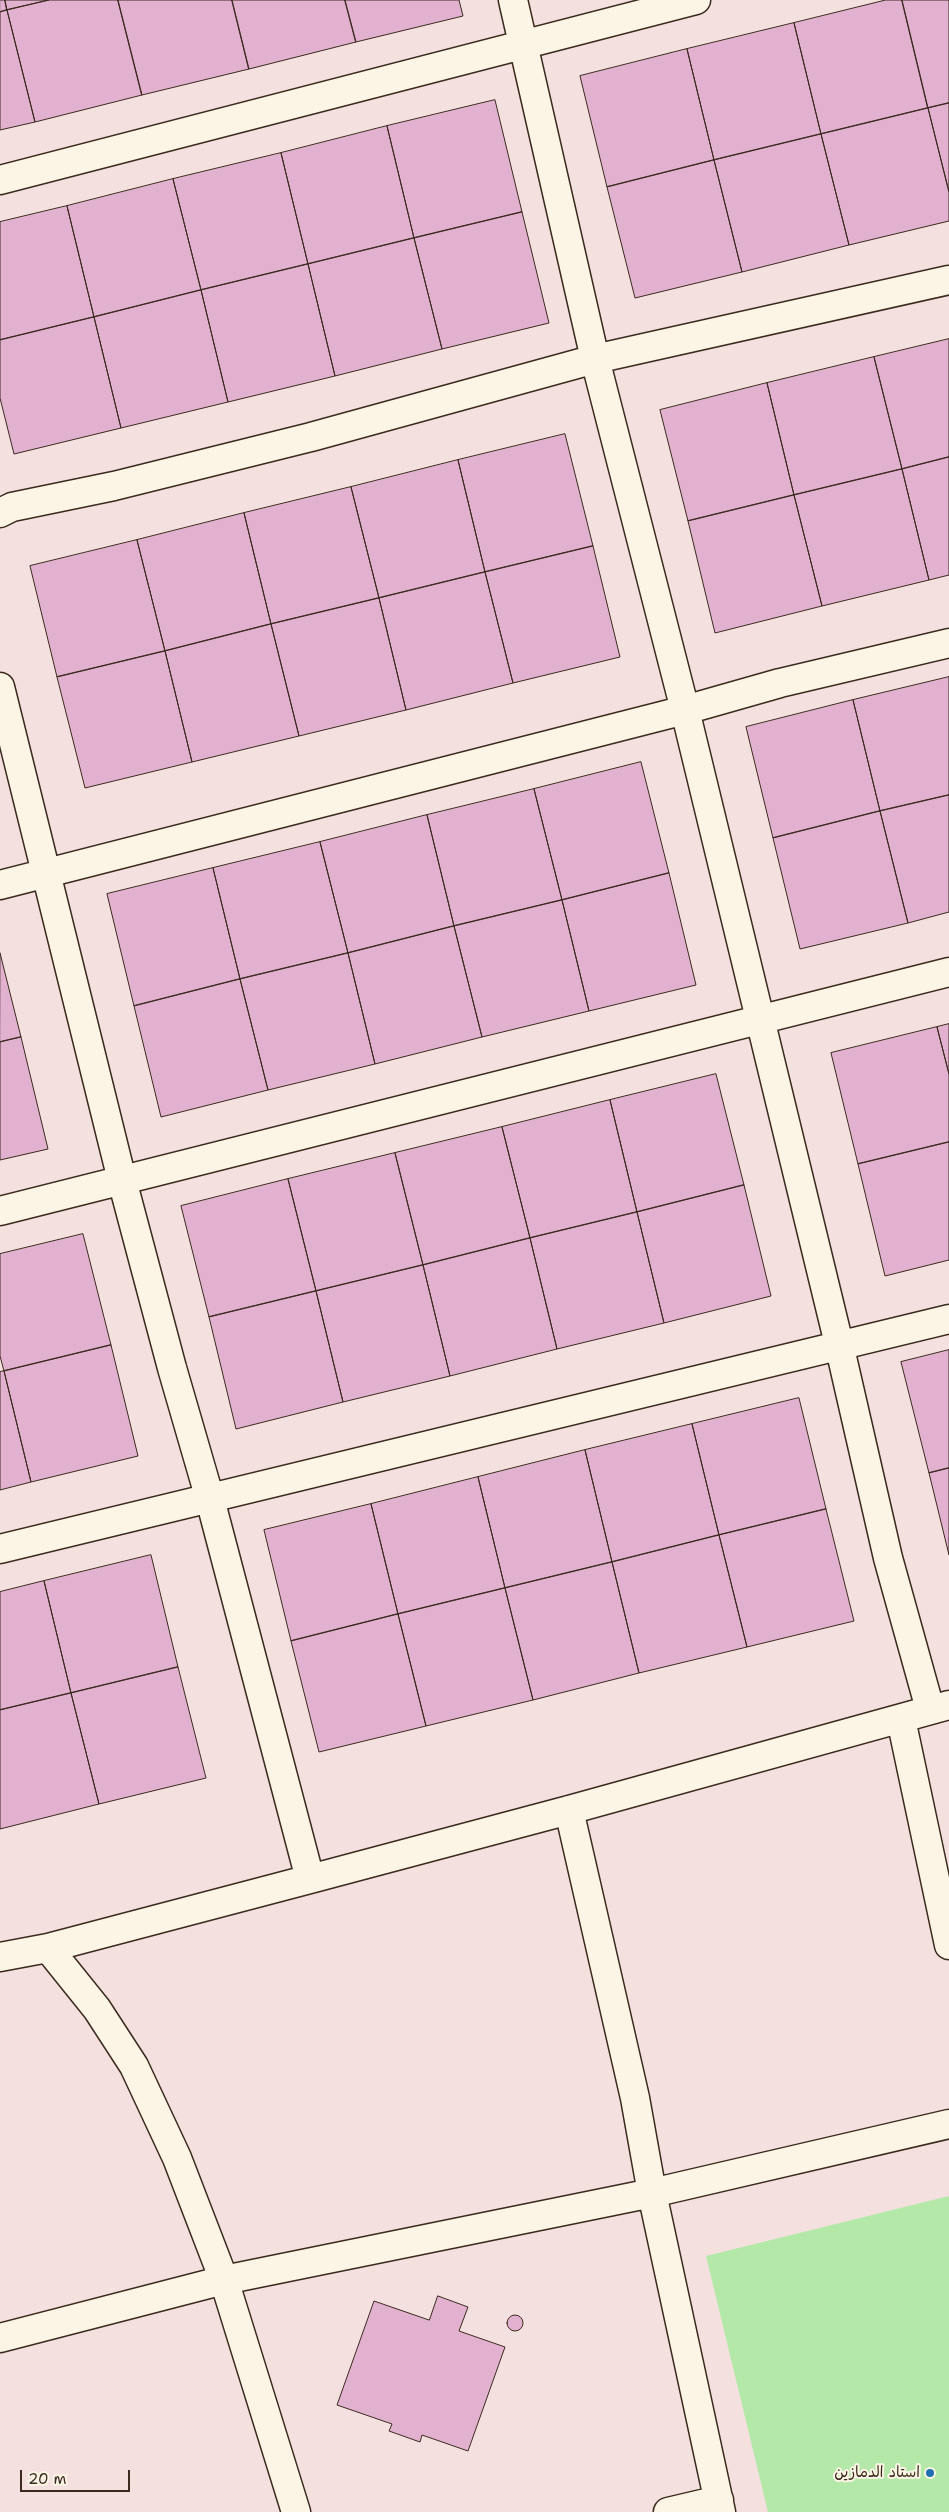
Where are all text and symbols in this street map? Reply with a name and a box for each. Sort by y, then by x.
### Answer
scale bar [22,2460,132,2492]
place label: استاد الدمازين [834,2464,920,2482]
marker: استاد الدمازين [924,2467,936,2479]
text: 20 m [28,2469,67,2489]

